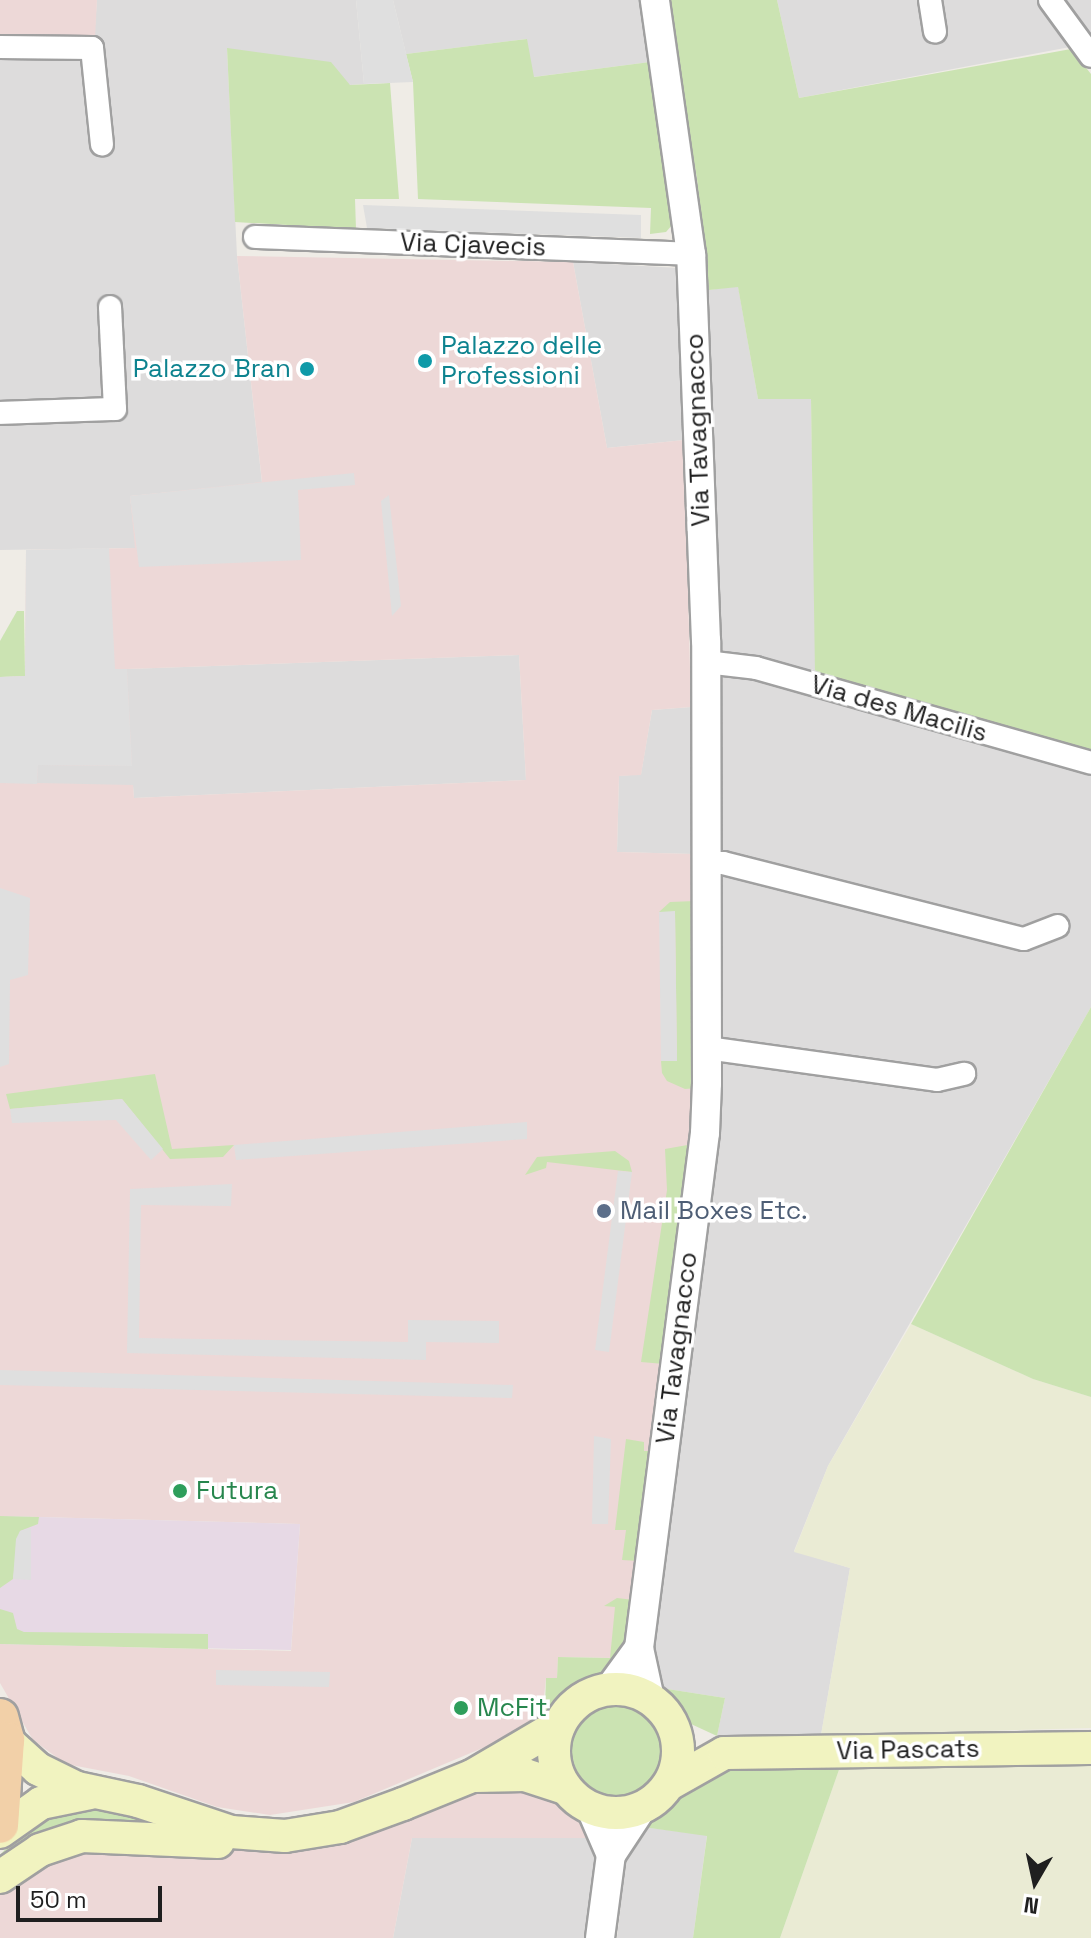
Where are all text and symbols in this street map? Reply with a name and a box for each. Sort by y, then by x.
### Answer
street label: Via Cjavecis [400,227,546,263]
place label: Palazzo delle Professioni [441,330,602,392]
street label: Via Tavagnacco [679,333,717,527]
marker: Palazzo delle Professioni [416,352,434,370]
place label: Palazzo Bran [133,353,291,385]
marker: Palazzo Bran [298,360,316,378]
street label: Via des Macilis [807,669,991,749]
place label: Mail Boxes Etc. [620,1195,808,1227]
marker: Mail Boxes Etc. [595,1202,613,1220]
street label: Via Tavagnacco [650,1250,704,1446]
place label: Futura [196,1475,278,1507]
marker: Futura [171,1482,189,1500]
place label: McFit [477,1692,547,1724]
marker: McFit [452,1699,470,1717]
street label: Via Pascats [836,1733,980,1767]
north arrow [995,1842,1075,1922]
scale bar [20,1870,166,1920]
text: 50 m [30,1884,87,1915]
text: N [1022,1891,1041,1921]

